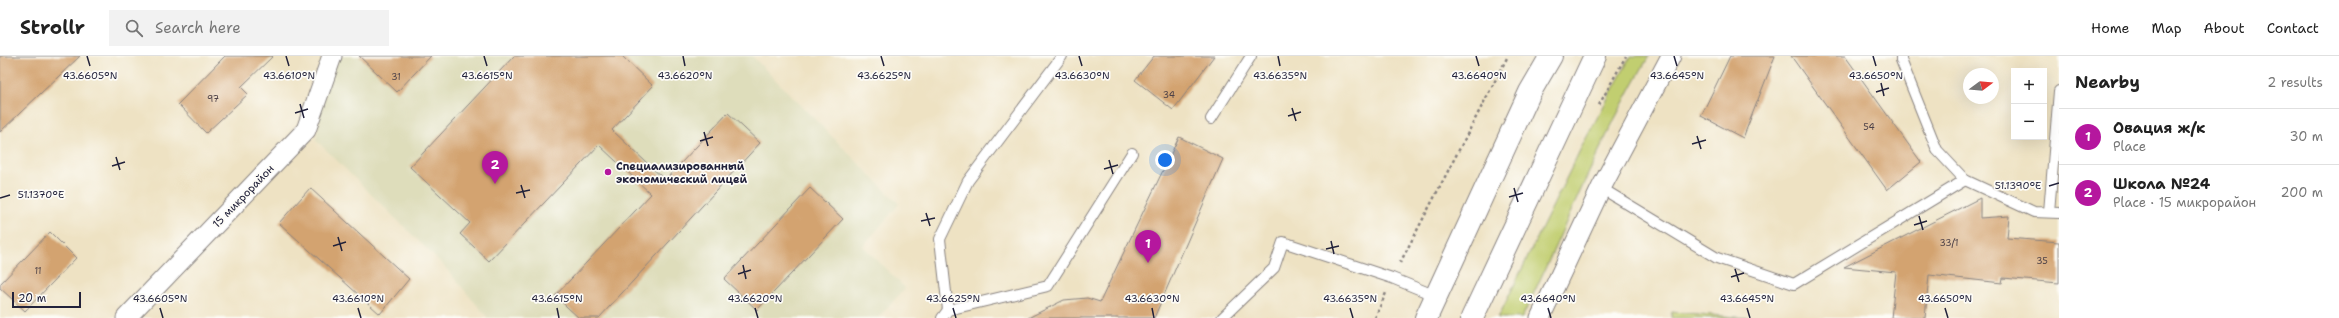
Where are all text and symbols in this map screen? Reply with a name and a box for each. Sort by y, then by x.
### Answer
search box [109,10,389,46]
text: Strollr [20,15,85,40]
icon: search [123,17,145,39]
text: Search here [155,18,241,38]
text: Home [2091,19,2130,37]
text: Map [2152,19,2182,37]
text: About [2204,19,2245,37]
text: Contact [2267,19,2319,37]
north arrow [1963,68,1999,104]
map controls [2011,68,2047,140]
button: + [2011,68,2047,104]
text: 43.6605°N [63,69,117,82]
text: 43.6610°N [263,69,315,82]
text: 43.6615°N [461,69,513,82]
text: 43.6620°N [658,69,712,82]
text: 43.6625°N [857,69,911,82]
text: 43.6630°N [1054,69,1110,82]
text: 43.6635°N [1253,69,1307,82]
text: 43.6640°N [1451,69,1507,82]
text: 43.6645°N [1650,69,1704,82]
text: 43.6650°N [1849,69,1903,82]
house number: 31 [391,71,401,83]
text: Nearby [2075,71,2140,93]
text: 2 results [2267,74,2323,91]
house number: 34 [1163,89,1175,101]
house number: 97 [207,93,219,105]
button: − [2011,104,2047,140]
text: Овация ж/к [2113,118,2206,138]
house number: 54 [1863,121,1875,133]
text: 1 [2085,128,2091,145]
text: 30 m [2289,128,2323,145]
text: Place [2113,138,2146,155]
your location [1155,150,1175,170]
pin: 2 [482,151,508,184]
place label: Специализированный экономический лицей [616,159,747,187]
street label: 15 микрорайон [209,161,277,231]
marker: Специализированный экономический лицей [603,167,613,177]
text: Школа №24 [2113,174,2210,194]
text: 51.1390°E [1995,179,2041,192]
text: 2 [2083,184,2093,201]
text: 200 m [2281,184,2323,201]
text: 51.1370°E [18,188,64,201]
text: Place · 15 микрорайон [2113,194,2256,211]
pin: 1 [1135,230,1161,263]
house number: 33/1 [1940,237,1958,249]
house number: 35 [2036,255,2048,267]
house number: 11 [34,265,42,277]
scale bar [12,290,81,309]
text: 20 m [18,291,46,306]
text: 43.6605°N [133,292,187,305]
text: 43.6610°N [332,292,384,305]
text: 43.6615°N [531,292,583,305]
text: 43.6620°N [728,292,782,305]
text: 43.6625°N [926,292,980,305]
text: 43.6630°N [1124,292,1180,305]
text: 43.6635°N [1323,292,1377,305]
text: 43.6640°N [1520,292,1576,305]
text: 43.6645°N [1720,292,1774,305]
text: 43.6650°N [1918,292,1972,305]

